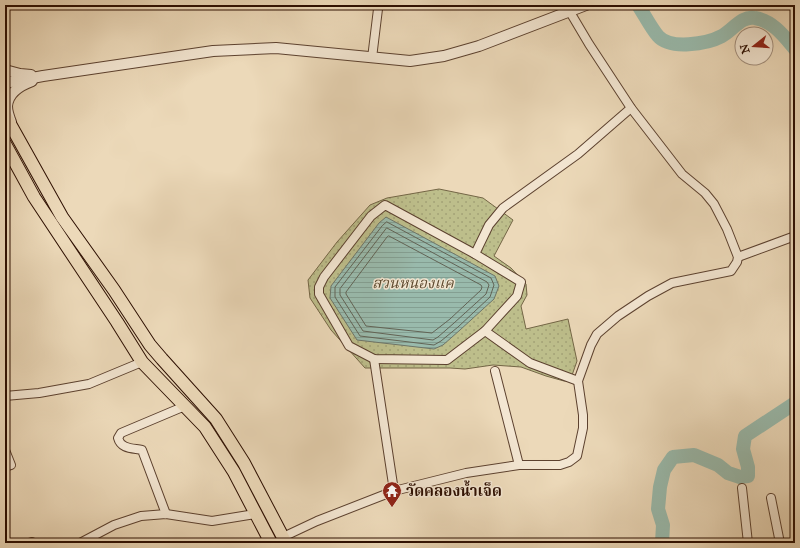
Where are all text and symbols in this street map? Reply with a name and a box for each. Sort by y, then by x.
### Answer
north arrow [734,26,774,66]
text: N [737,42,752,55]
park label: สวนหนองแค [372,274,454,292]
temple icon: วัดคลองน้ำเจ็ด [381,480,403,508]
place label: วัดคลองน้ำเจ็ด [406,480,502,500]

